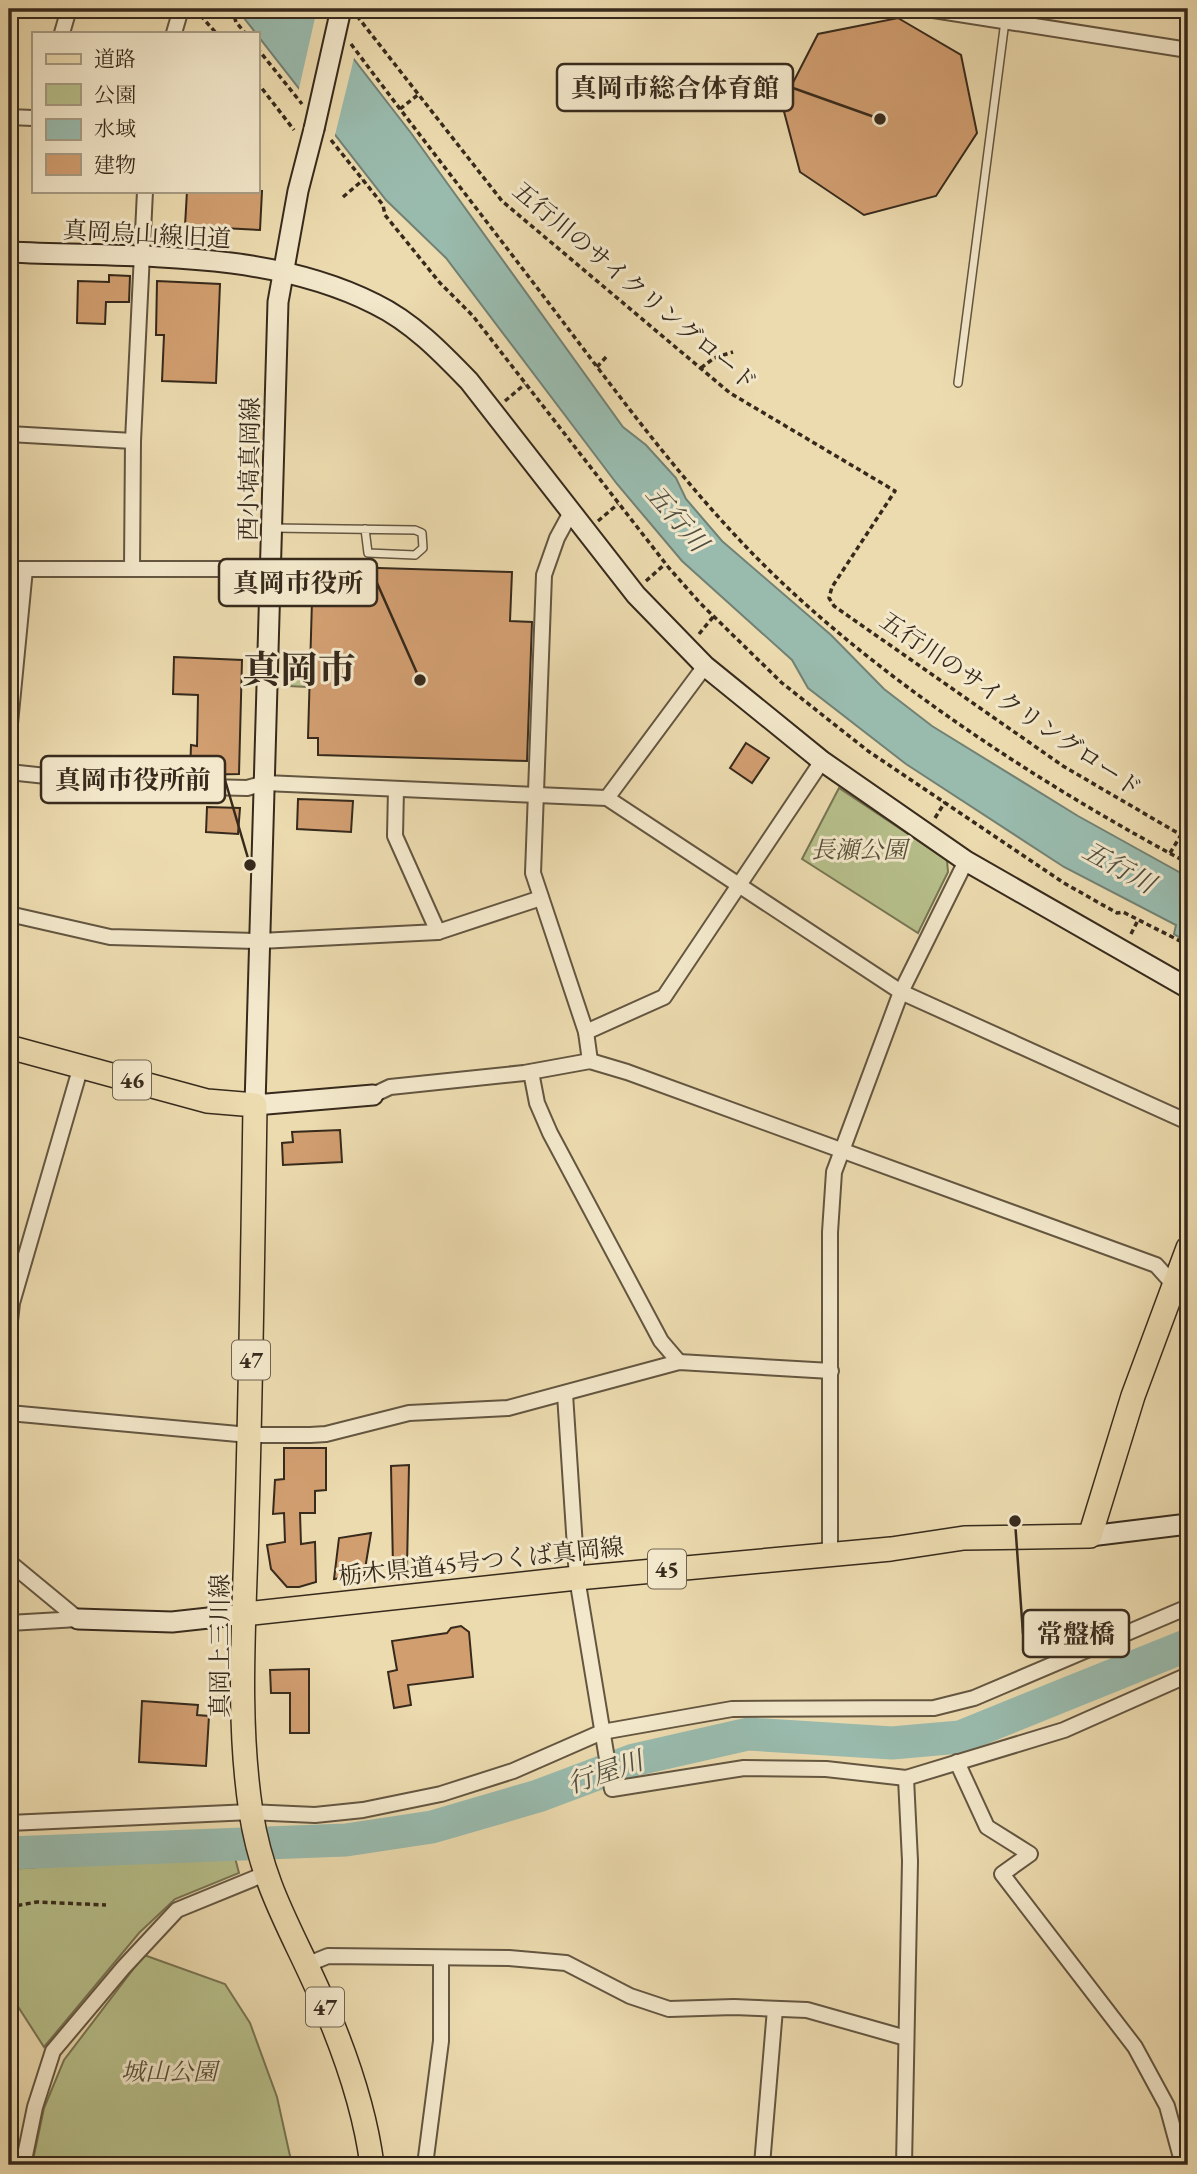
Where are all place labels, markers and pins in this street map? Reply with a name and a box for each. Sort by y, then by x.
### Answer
callout: 真岡市総合体育館 [557,64,793,111]
callout: 真岡市役所 [219,559,377,606]
callout: 真岡市役所前 [41,756,225,803]
callout: 常盤橋 [1023,1610,1129,1657]

